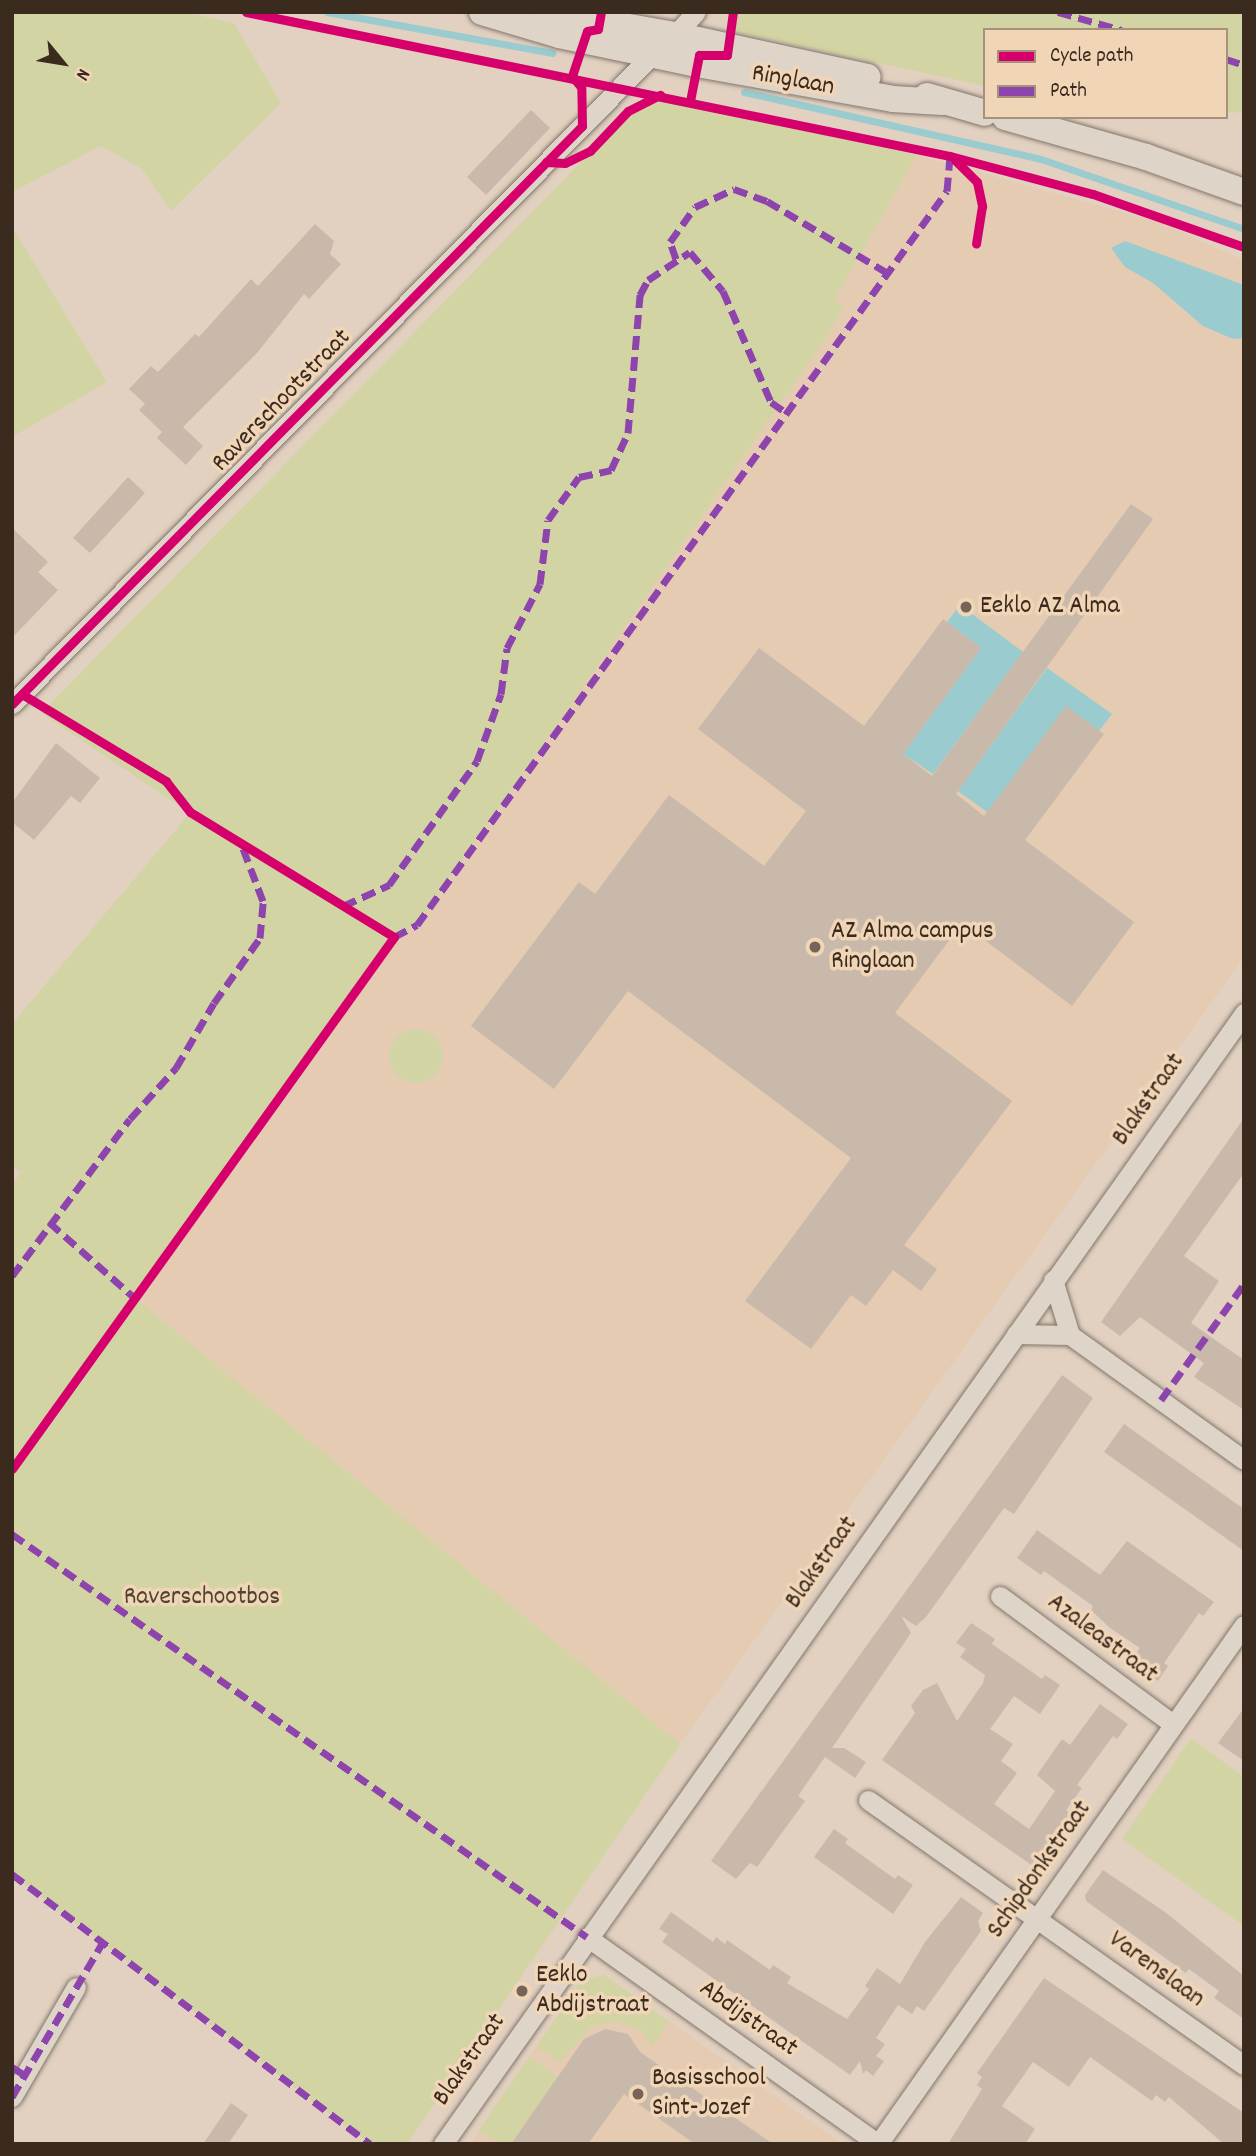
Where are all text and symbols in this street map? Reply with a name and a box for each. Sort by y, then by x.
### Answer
north arrow [28,28,98,98]
legend [983,28,1228,119]
text: Cycle path [1050,42,1133,72]
street label: Ringlaan [749,58,837,104]
text: N [68,63,96,85]
text: Path [1050,77,1087,107]
street label: Raverschootstraat [206,323,358,479]
place label: Eeklo AZ Alma [980,591,1120,623]
marker: Eeklo AZ Alma [958,599,974,615]
place label: AZ Alma campus Ringlaan [831,916,994,978]
marker: AZ Alma campus Ringlaan [805,937,825,957]
street label: Blakstraat [1106,1048,1192,1152]
street label: Blakstraat [779,1511,865,1615]
park label: Raverschootbos [124,1582,280,1614]
street label: Azaleastraat [1041,1587,1163,1691]
street label: Schipdonkstraat [981,1795,1099,1945]
street label: Varenslaan [1102,1925,1210,2015]
place label: Eeklo Abdijstraat [536,1960,649,2022]
street label: Abdijstraat [693,1974,803,2064]
marker: Eeklo Abdijstraat [514,1983,530,1999]
street label: Blakstraat [427,2008,513,2112]
place label: Basisschool Sint-Jozef [652,2063,766,2124]
marker: Basisschool Sint-Jozef [630,2086,646,2102]

